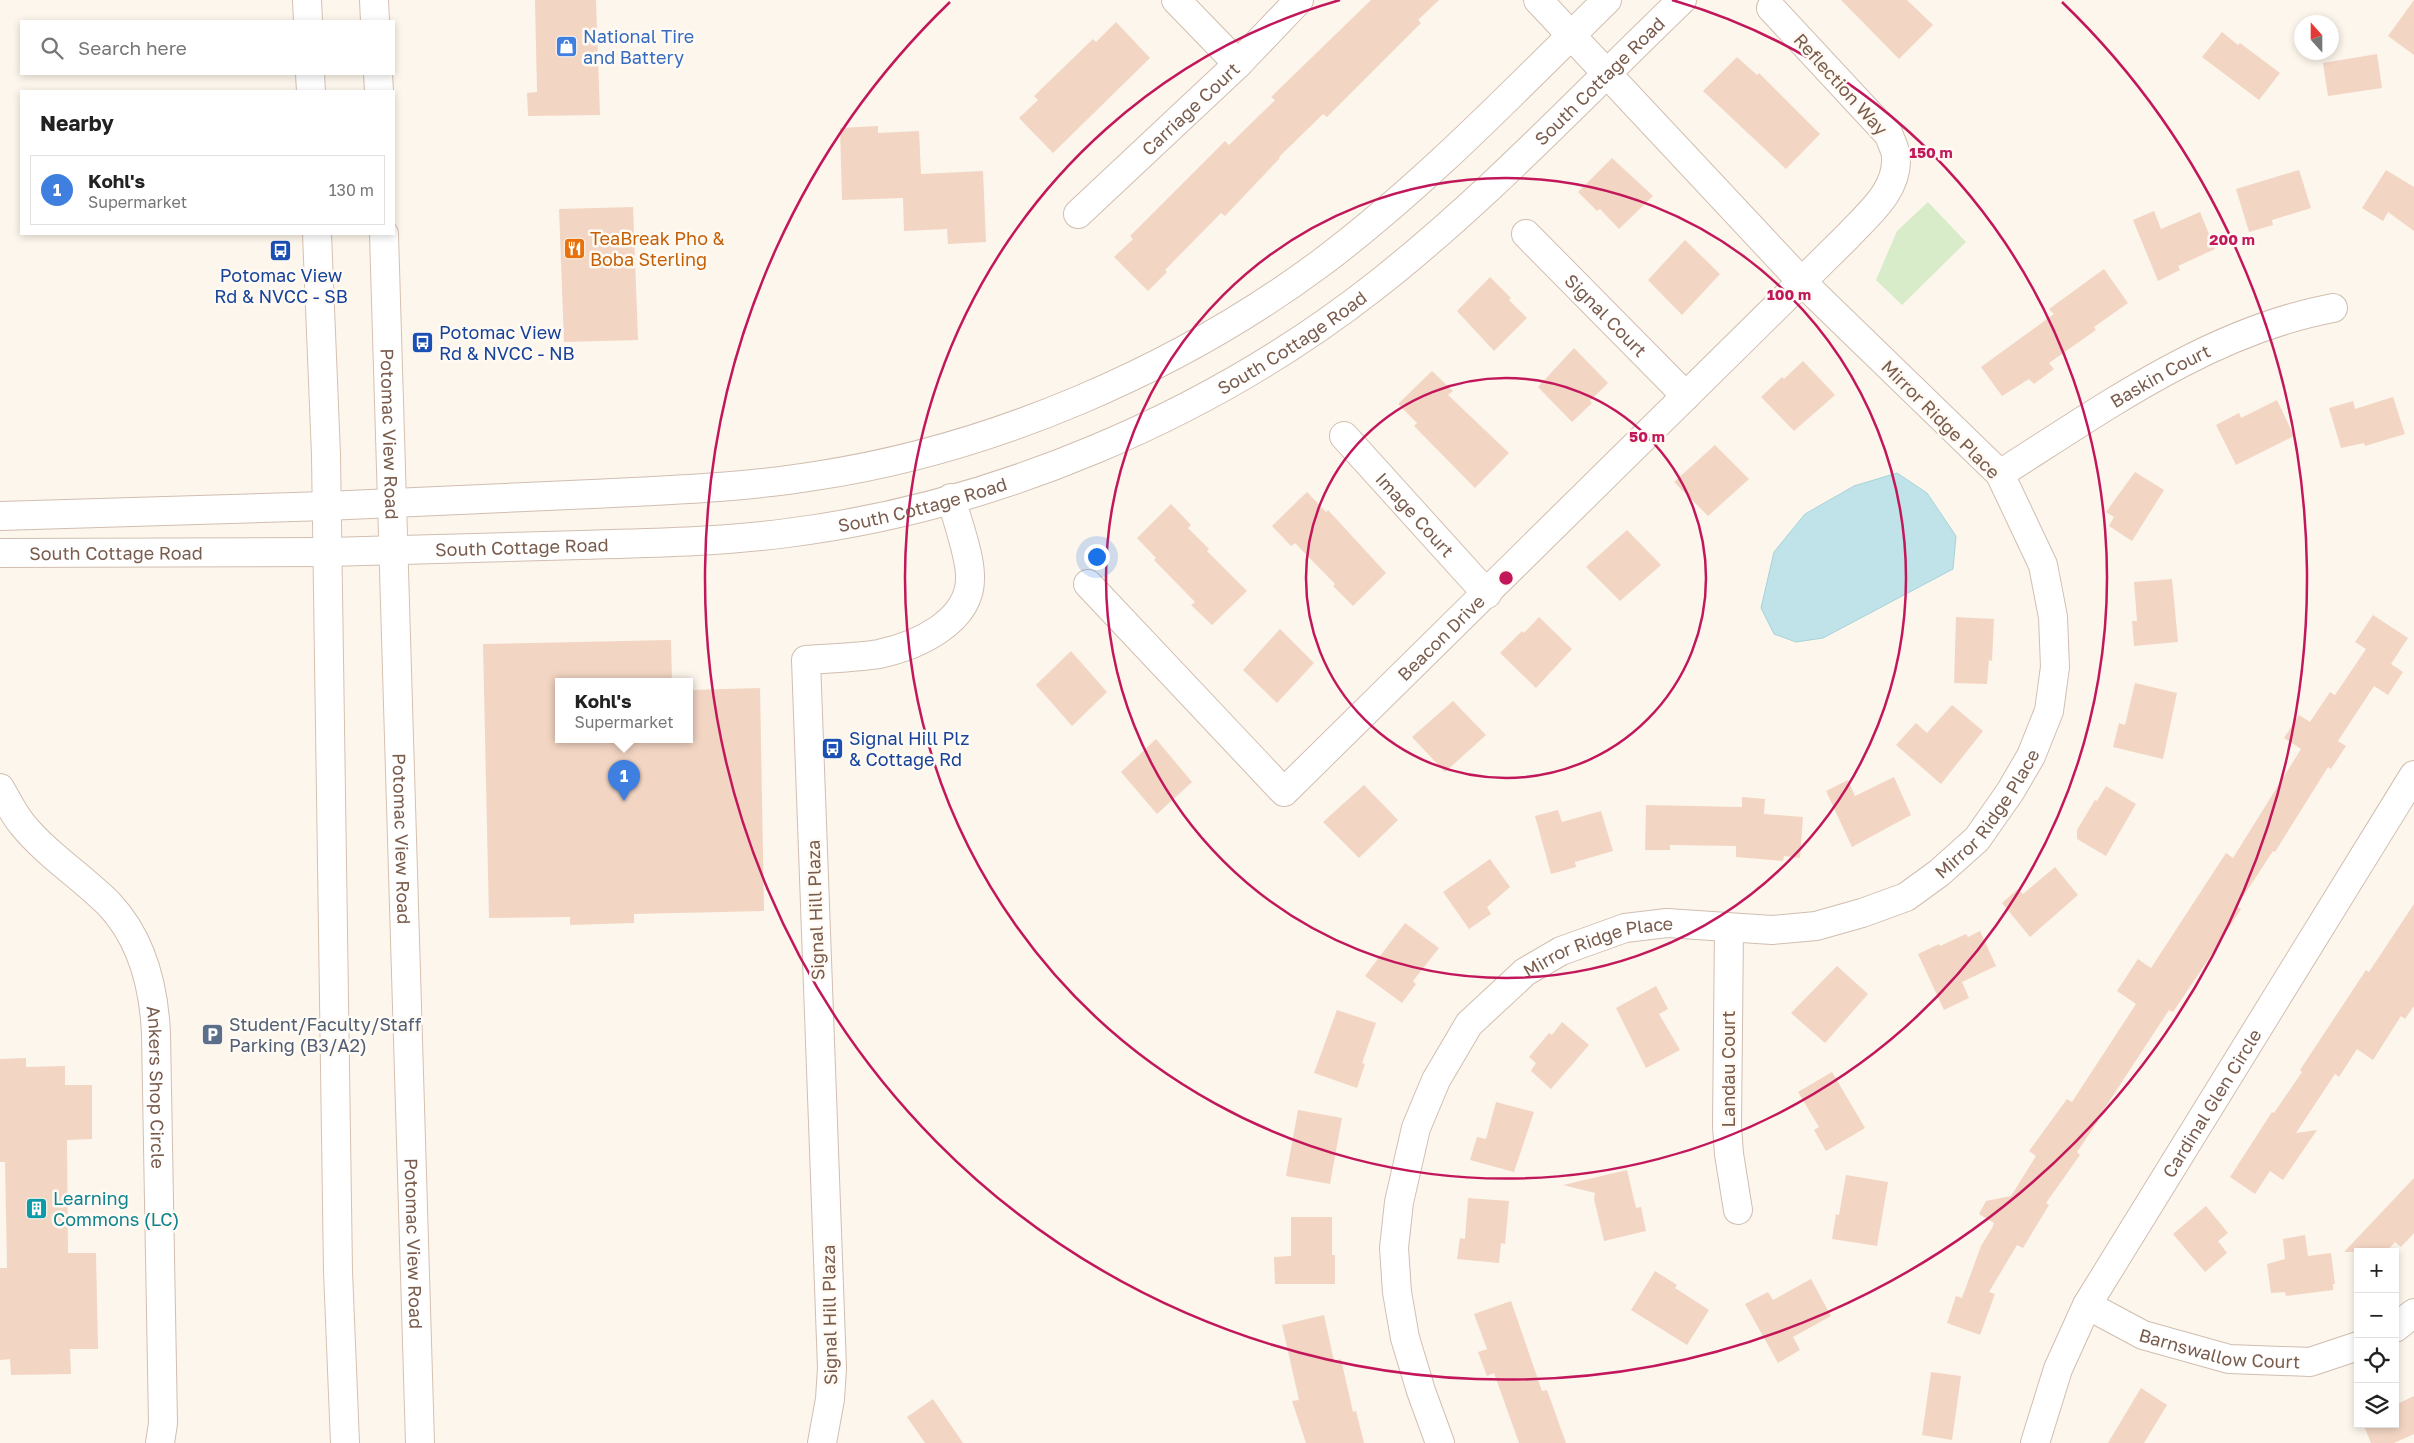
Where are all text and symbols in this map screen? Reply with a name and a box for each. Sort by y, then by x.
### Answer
street label: South Cottage Road [1530,12,1669,150]
north arrow [2294,15,2339,60]
search box [20,20,395,75]
place label: National Tire and Battery [583,25,694,68]
street label: Reflection Way [1789,28,1893,140]
icon: search [38,34,66,62]
shop icon: National Tire and Battery [555,34,579,58]
text: Search here [78,36,187,59]
street label: Carriage Court [1137,58,1244,160]
text: Nearby [40,110,114,136]
text: 150 m [1909,143,1953,161]
text: Kohl's [88,169,145,192]
text: 1 [53,180,61,200]
text: 130 m [329,180,374,200]
text: Supermarket [88,192,187,212]
place label: TeaBreak Pho & Boba Sterling [590,227,725,270]
text: 200 m [2209,230,2255,248]
restaurant icon: TeaBreak Pho & Boba Sterling [562,236,586,260]
bus stop icon: Potomac View Rd & NVCC - SB [269,238,293,262]
place label: Potomac View Rd & NVCC - SB [214,264,348,307]
street label: Signal Court [1561,269,1652,361]
text: 100 m [1767,285,1811,303]
street label: South Cottage Road [1213,286,1371,399]
place label: Potomac View Rd & NVCC - NB [439,321,575,364]
bus stop icon: Potomac View Rd & NVCC - NB [411,330,435,354]
street label: Baskin Court [2106,339,2214,412]
street label: Potomac View Road [376,348,403,520]
street label: Mirror Ridge Place [1877,355,2005,483]
text: 50 m [1629,427,1665,445]
street label: Image Court [1371,468,1459,561]
street label: South Cottage Road [836,472,1010,536]
street label: South Cottage Road [435,533,609,560]
street label: South Cottage Road [29,541,203,564]
your location [1084,544,1110,570]
centre of rings [1497,569,1515,587]
street label: Beacon Drive [1393,590,1489,685]
popup [555,678,693,743]
text: Kohl's [574,689,632,712]
text: Supermarket [574,712,674,732]
place label: Signal Hill Plz & Cottage Rd [849,727,969,770]
bus stop icon: Signal Hill Plz & Cottage Rd [821,736,845,760]
street label: Mirror Ridge Place [1930,746,2044,883]
street label: Potomac View Road [388,753,416,925]
pin: 1 [608,760,640,801]
street label: Signal Hill Plaza [802,839,828,981]
street label: Mirror Ridge Place [1519,912,1674,982]
street label: Ankers Shop Circle [143,1004,169,1169]
street label: Landau Court [1717,1011,1739,1127]
place label: Student/Faculty/Staff Parking (B3/A2) [229,1013,422,1056]
parking icon: Student/Faculty/Staff Parking (B3/A2) [201,1022,225,1046]
street label: Cardinal Glen Circle [2157,1025,2266,1182]
street label: Potomac View Road [401,1158,428,1329]
place label: Learning Commons (LC) [53,1187,179,1230]
building icon: Learning Commons (LC) [25,1196,49,1220]
street label: Signal Hill Plaza [817,1245,841,1385]
map controls [2354,1248,2399,1428]
button: + [2354,1248,2399,1293]
button: − [2354,1293,2399,1338]
street label: Barnswallow Court [2137,1323,2301,1373]
button: locate [2354,1338,2399,1383]
button: layers [2354,1383,2399,1428]

